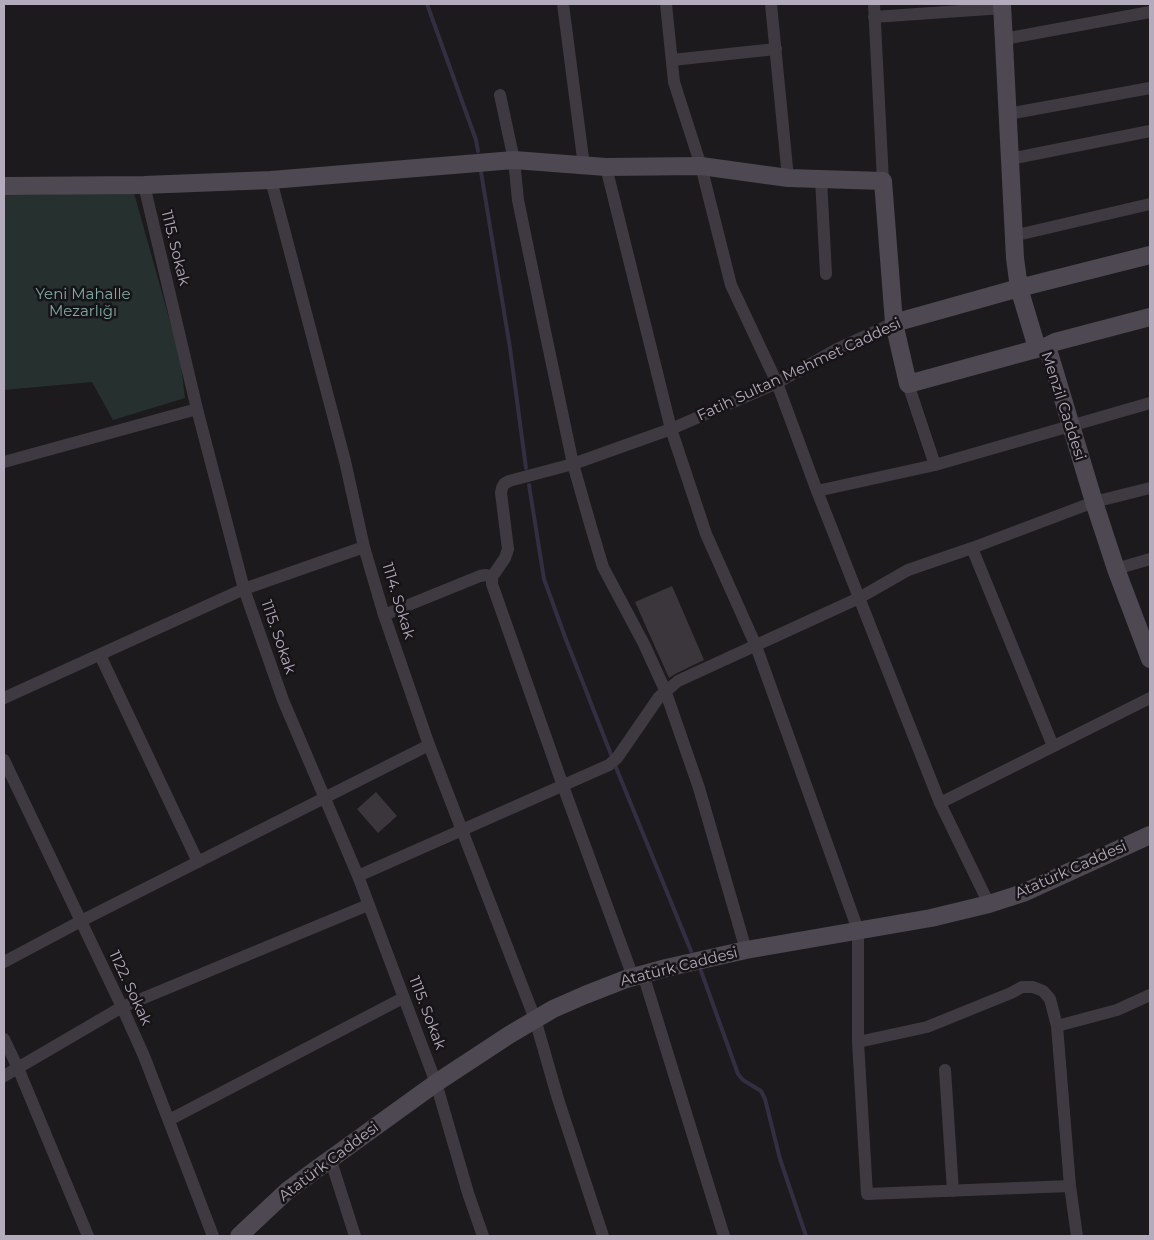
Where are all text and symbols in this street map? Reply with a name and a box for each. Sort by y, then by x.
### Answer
street label: 1115. Sokak [157,208,193,288]
park label: Yeni Mahalle Mezarlığı [35,286,131,321]
street label: Fatih Sultan Mehmet Caddesi [694,315,904,425]
street label: Menzil Caddesi [1037,349,1089,463]
street label: 1114. Sokak [378,561,418,641]
street label: 1115. Sokak [257,598,299,676]
street label: Atatürk Caddesi [1012,837,1130,903]
street label: Atatürk Caddesi [618,944,740,990]
street label: 1122. Sokak [105,948,155,1028]
street label: 1115. Sokak [405,974,449,1052]
street label: Atatürk Caddesi [276,1119,382,1205]

